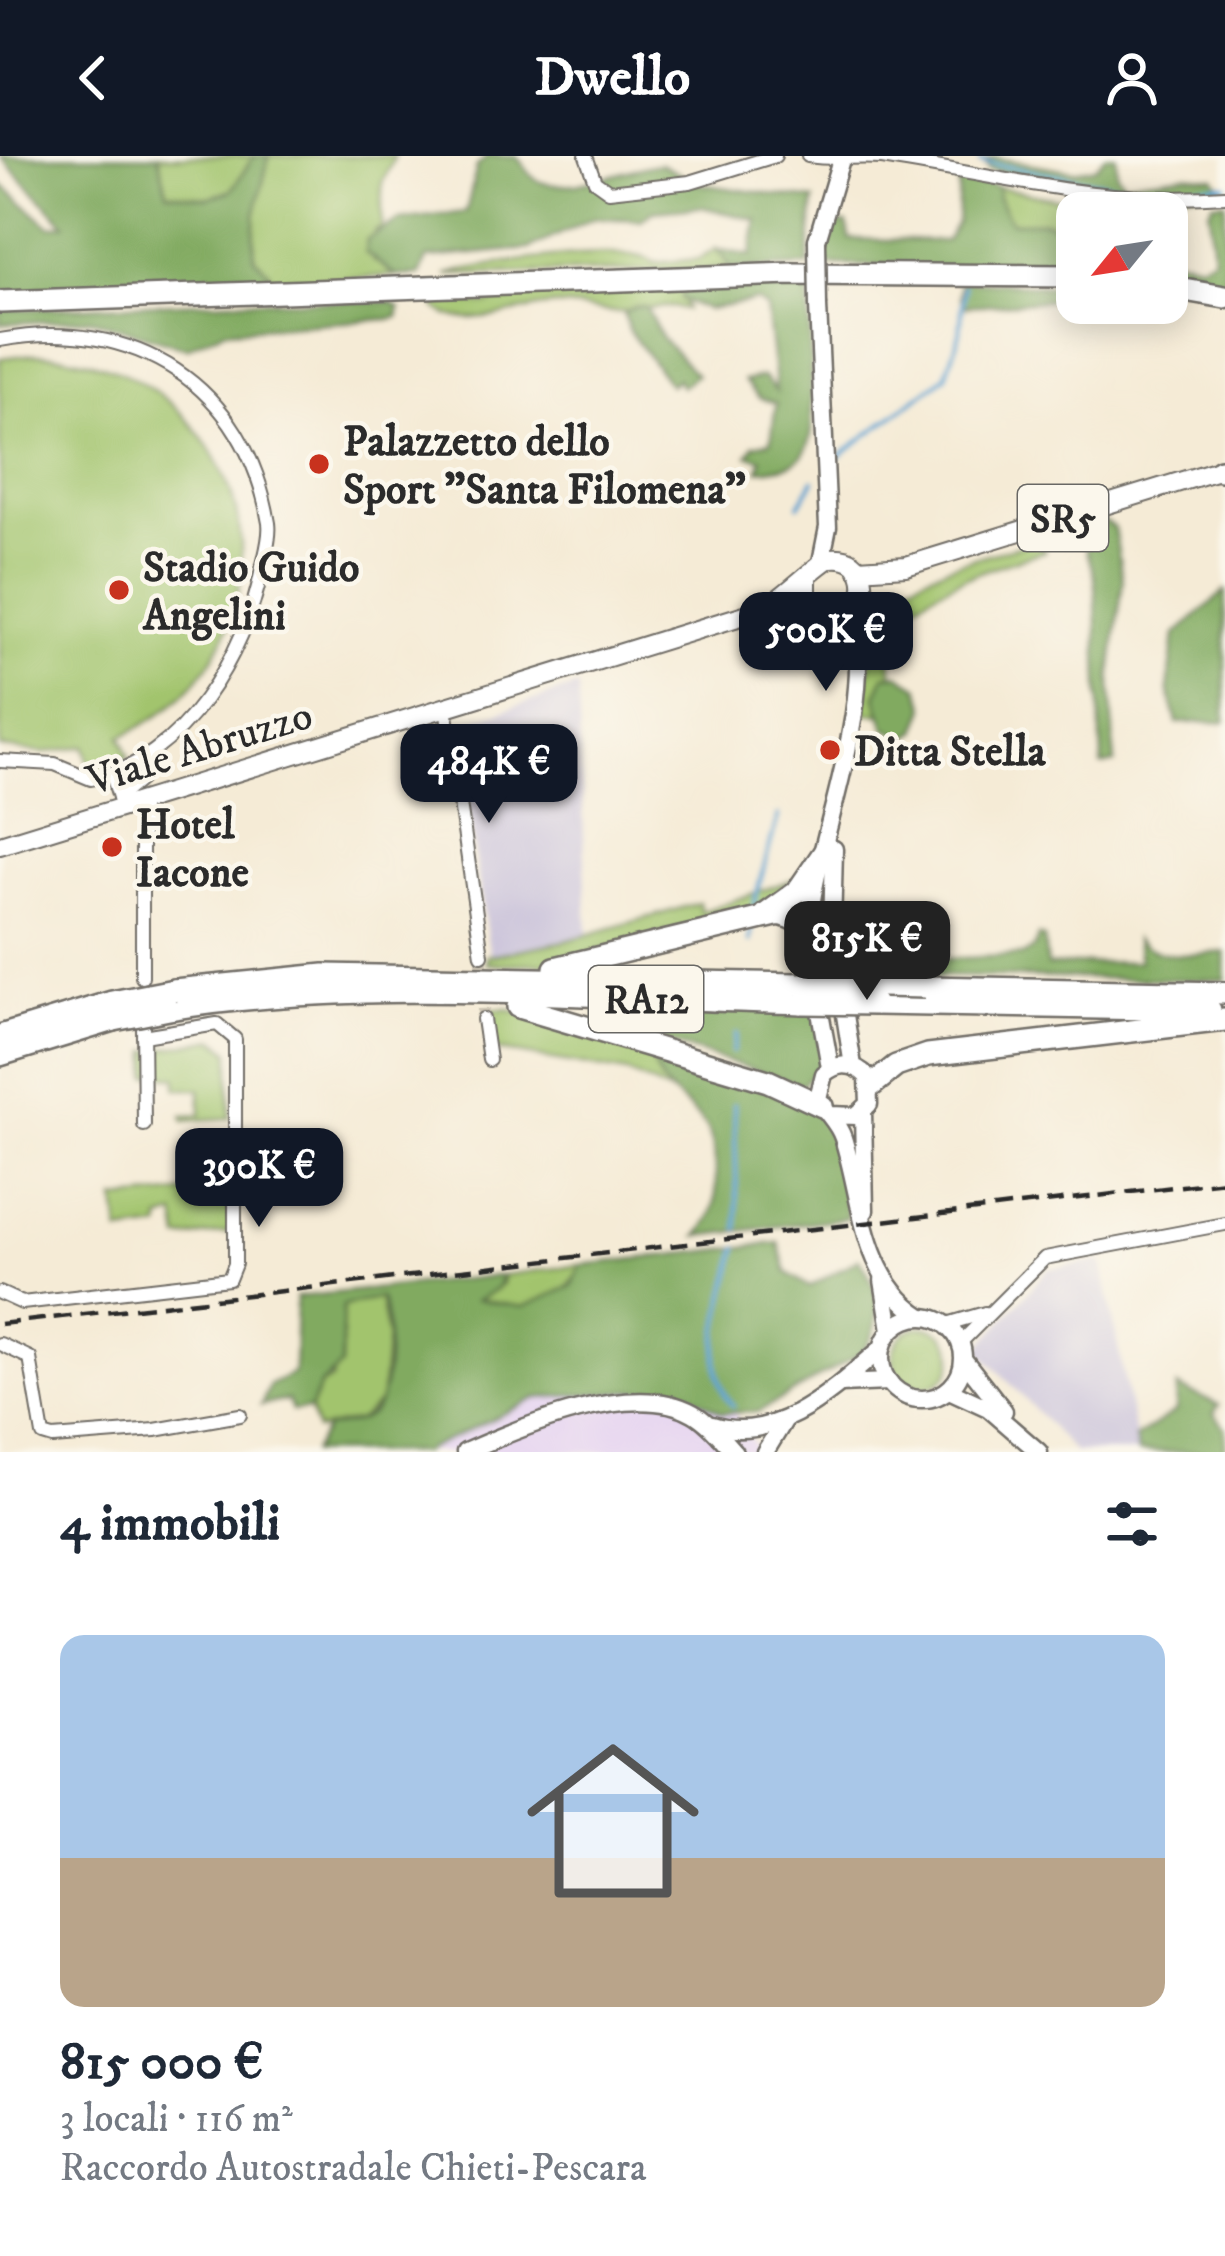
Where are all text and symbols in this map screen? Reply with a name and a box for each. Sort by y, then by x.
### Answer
icon: back [60,45,126,111]
text: Dwello [535,45,690,112]
icon: person [1099,45,1165,111]
north arrow [1056,192,1188,324]
map controls [1056,192,1188,324]
place label: Palazzetto dello Sport "Santa Filomena" [343,417,746,517]
marker: Palazzetto dello Sport "Santa Filomena" [306,451,332,477]
road number: SR5 [1018,485,1108,551]
place label: Stadio Guido Angelini [142,543,359,643]
marker: Stadio Guido Angelini [106,577,132,603]
pin: 500K € [728,592,924,694]
text: 500K € [766,606,886,655]
street label: Viale Abruzzo [80,690,319,808]
pin: 484K € [391,724,587,826]
place label: Ditta Stella [854,727,1047,779]
marker: Ditta Stella [817,737,843,763]
text: 484K € [427,738,551,787]
place label: Hotel Iacone [136,800,249,900]
marker: Hotel Iacone [99,834,125,860]
pin: 815K € [769,901,965,1003]
text: 815K € [811,915,923,964]
road number: RA12 [589,966,703,1032]
pin: 390K € [161,1128,357,1230]
text: 390K € [202,1142,316,1191]
icon: filters [1099,1491,1165,1557]
text: 4 immobili [60,1492,280,1556]
icon: home [505,1713,721,1929]
text: 815 000 € [60,2031,263,2095]
text: 3 locali · 116 m² [60,2095,293,2144]
text: Raccordo Autostradale Chieti-Pescara [60,2144,647,2193]

